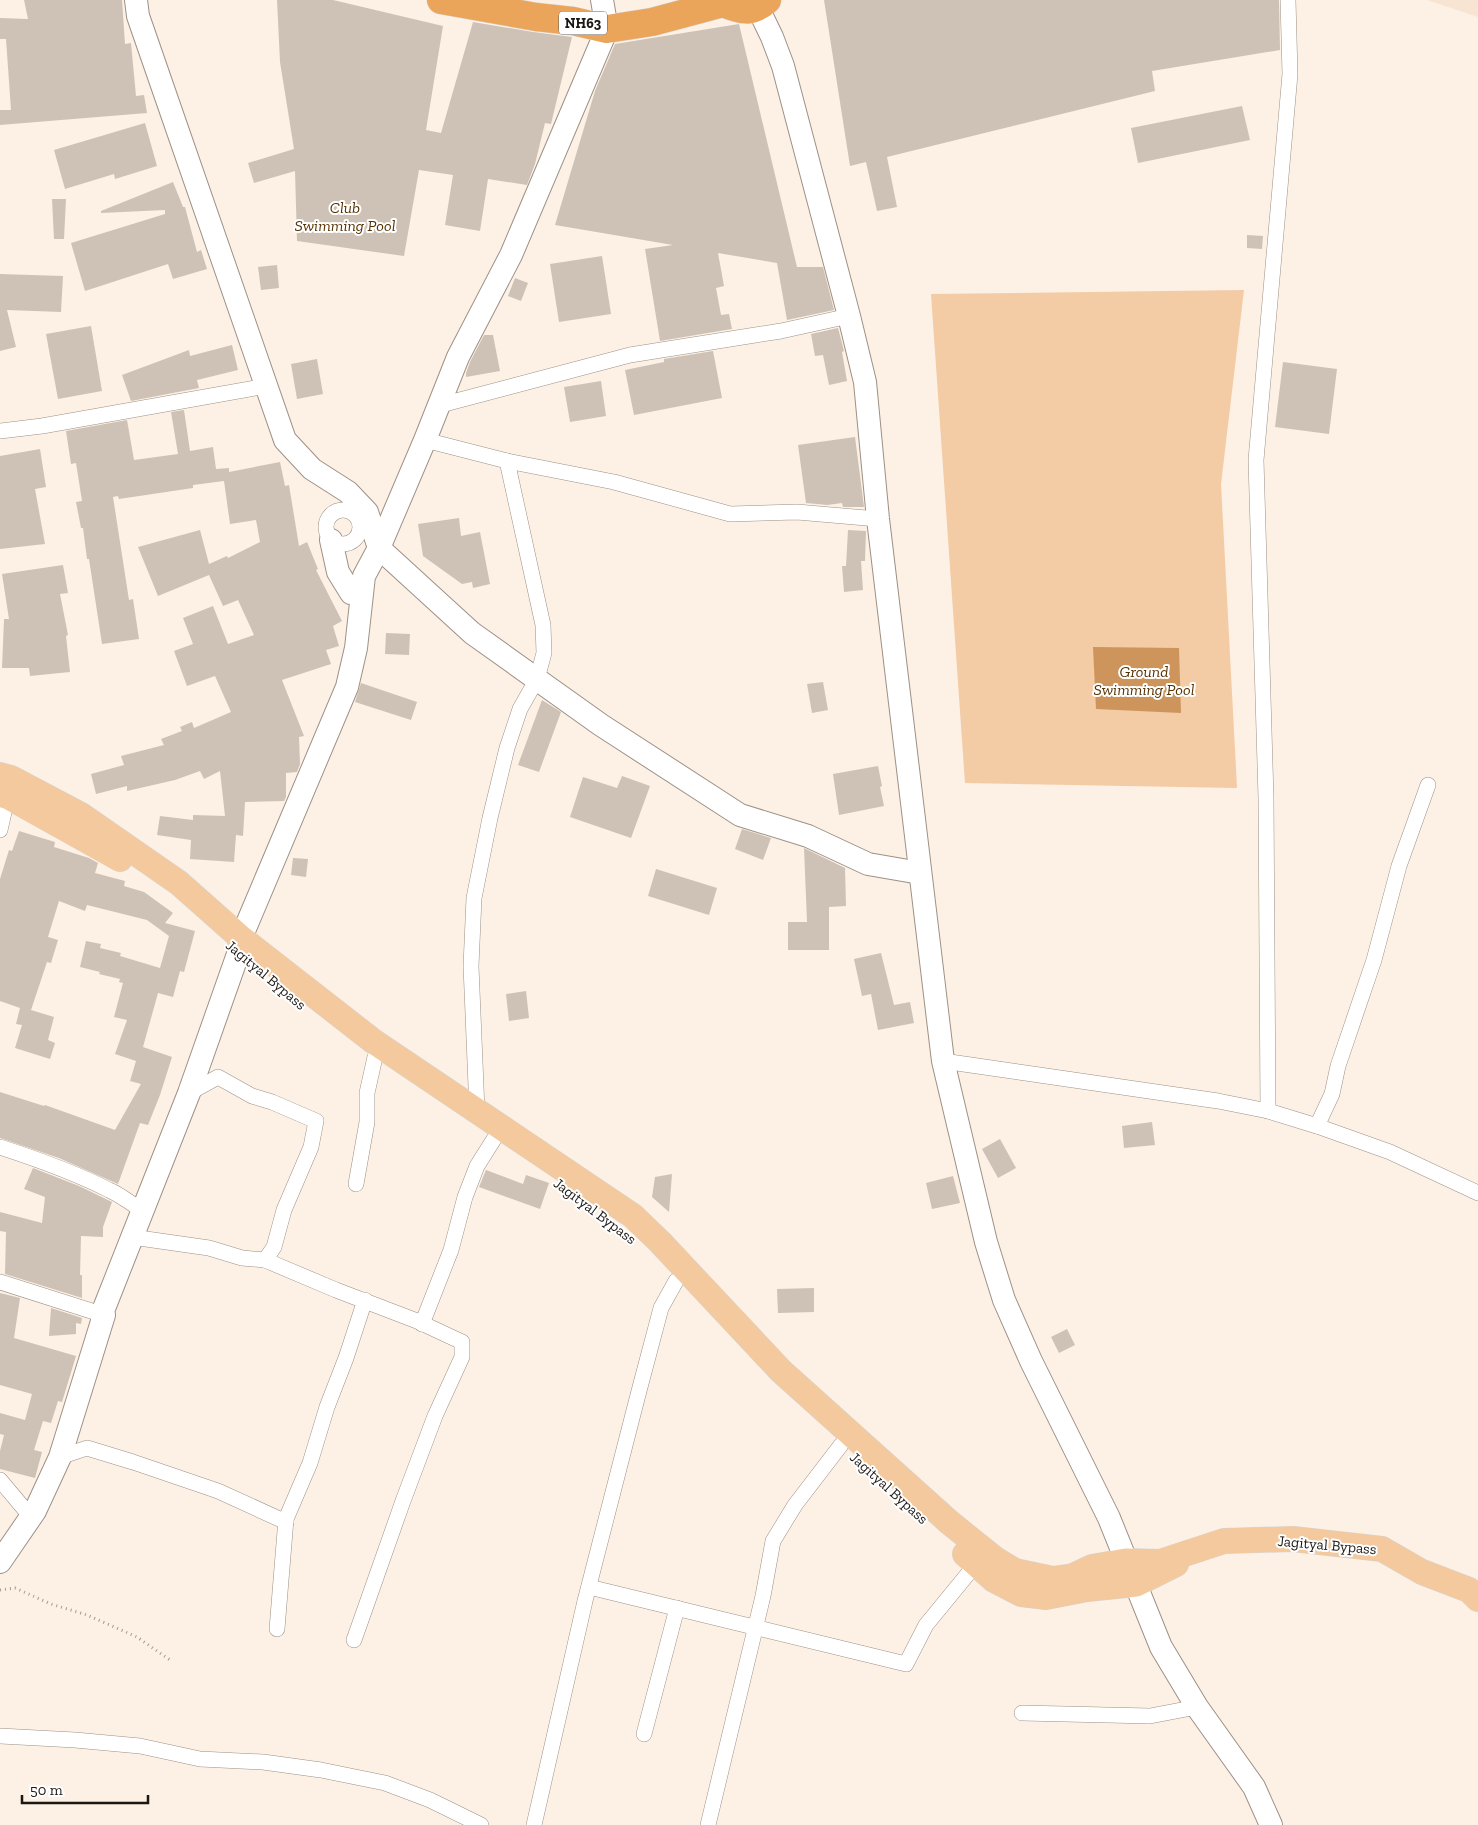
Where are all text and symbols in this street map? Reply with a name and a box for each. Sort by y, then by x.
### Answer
road number: NH63 [559,12,607,34]
water label: Club Swimming Pool [295,198,396,235]
water label: Ground Swimming Pool [1094,662,1195,699]
street label: Jagityal Bypass [222,936,310,1014]
street label: Jagityal Bypass [550,1174,640,1248]
street label: Jagityal Bypass [846,1448,932,1528]
street label: Jagityal Bypass [1277,1532,1377,1558]
scale bar [22,1772,149,1804]
text: 50 m [30,1781,63,1799]

